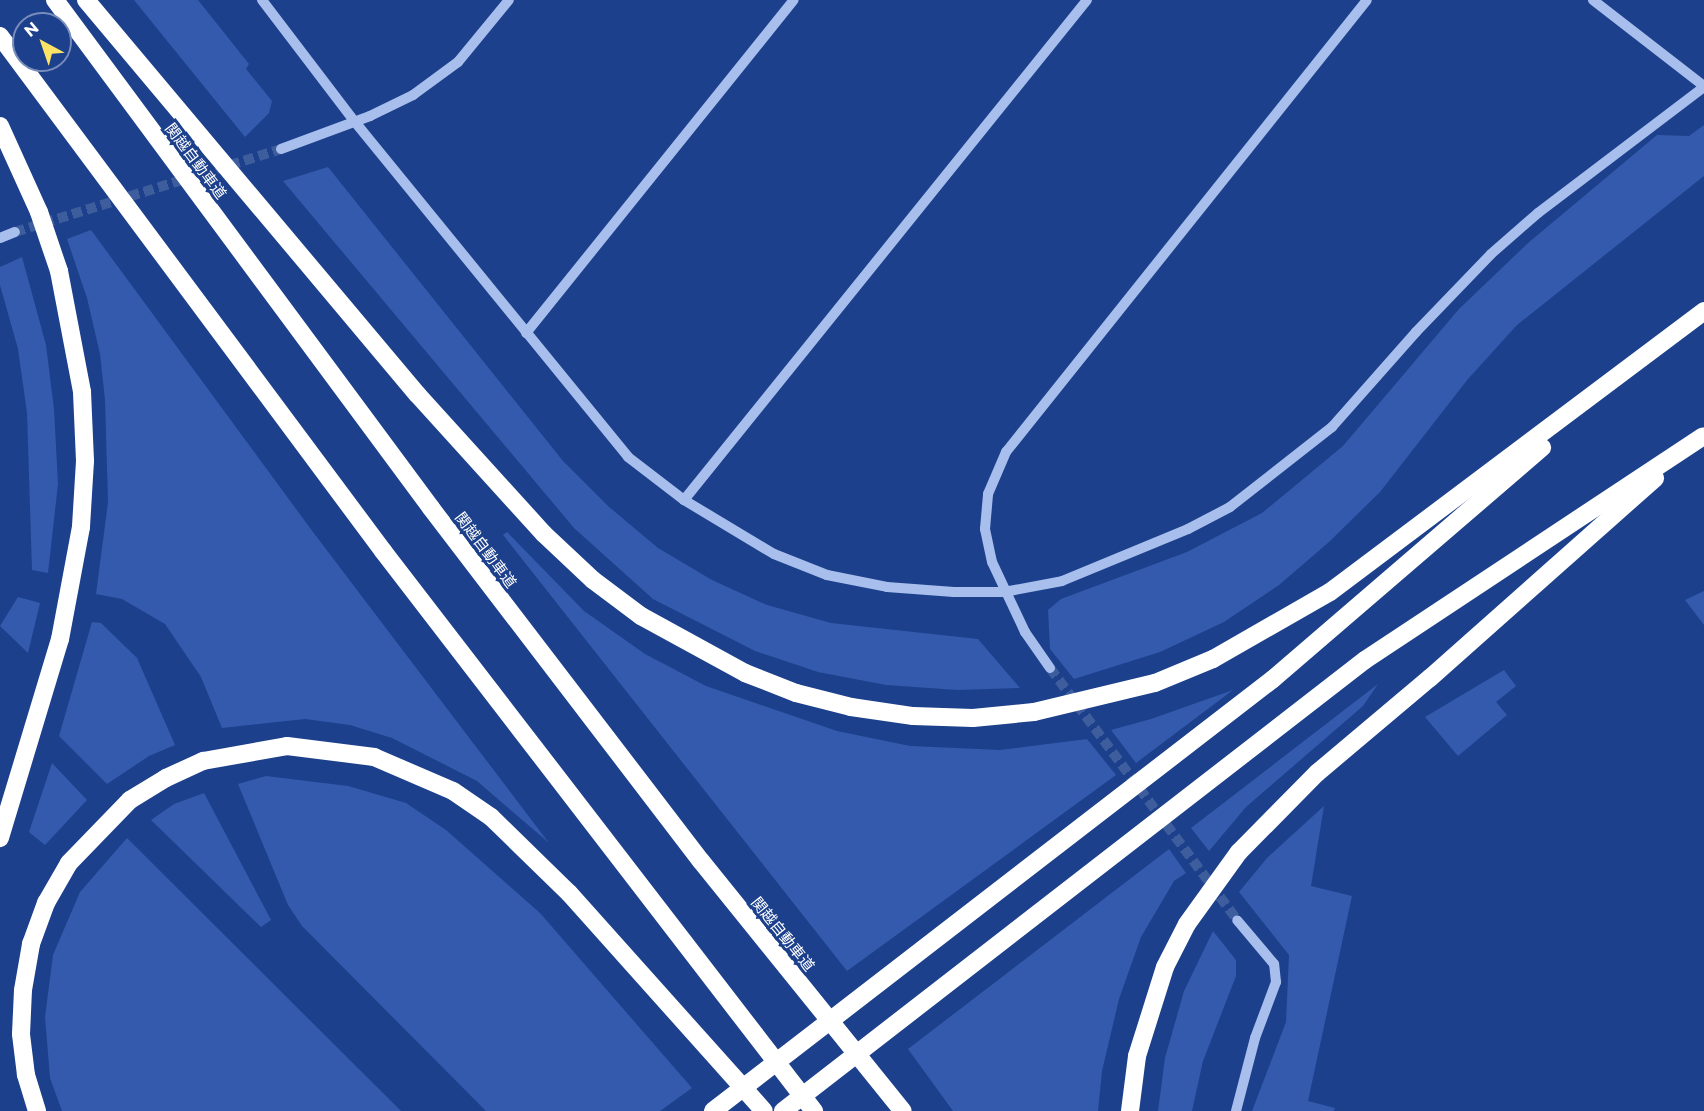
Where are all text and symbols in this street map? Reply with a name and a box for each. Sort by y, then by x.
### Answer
north arrow [12,12,72,72]
text: N [20,18,42,41]
street label: 関越自動車道 [162,120,230,202]
street label: 関越自動車道 [452,509,520,591]
street label: 関越自動車道 [748,893,818,975]

